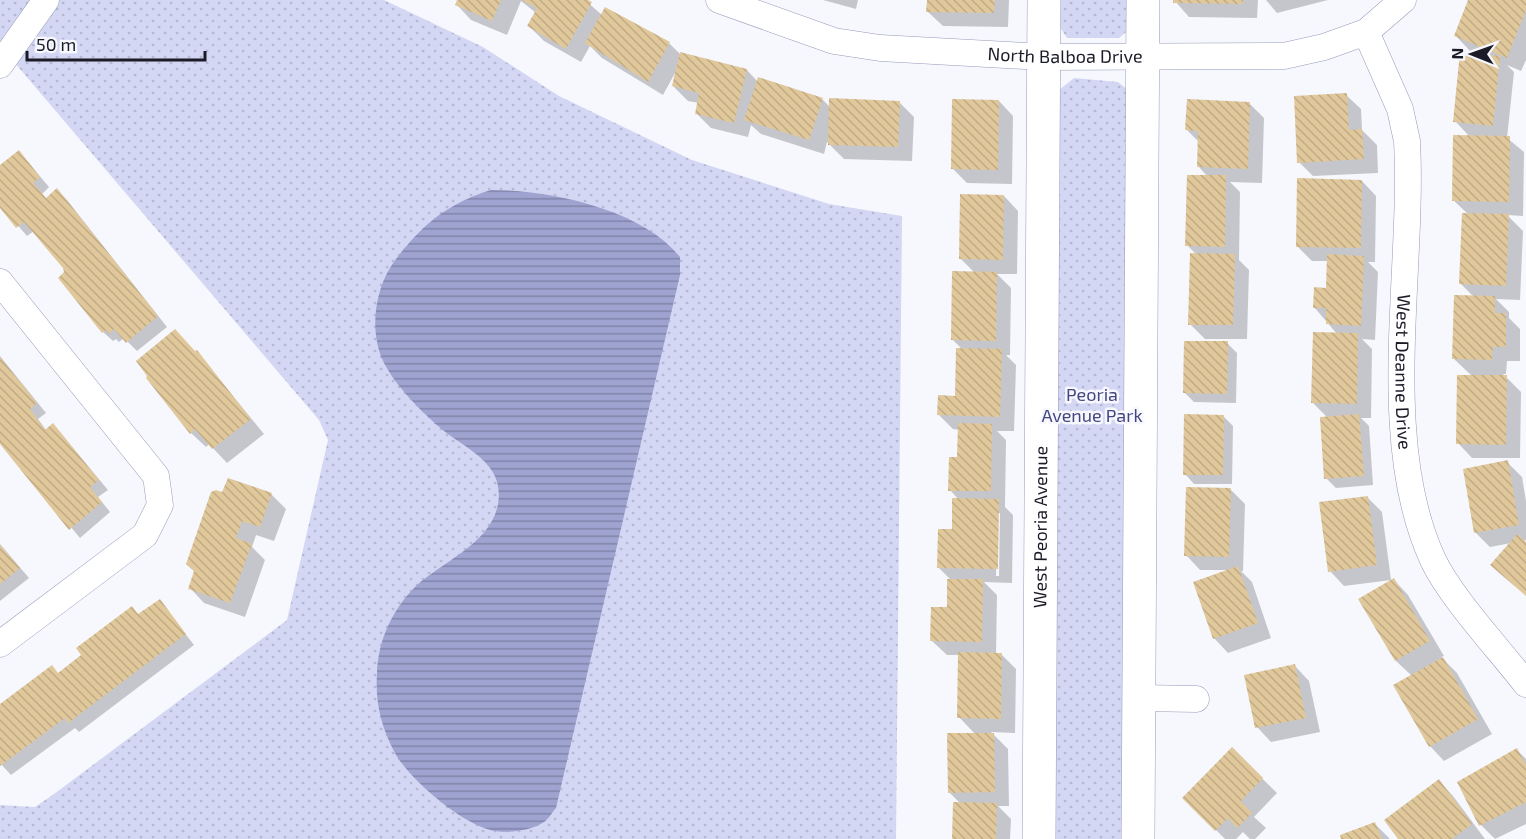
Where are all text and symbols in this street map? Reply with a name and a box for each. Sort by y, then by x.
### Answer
scale bar [27,24,206,62]
north arrow [1442,24,1502,84]
text: 50 m [36,33,76,55]
street label: North Balboa Drive [987,42,1143,67]
text: N [1447,48,1466,60]
street label: West Deanne Drive [1391,294,1417,450]
park label: Peoria Avenue Park [1041,383,1143,426]
street label: West Peoria Avenue [1028,446,1051,608]

